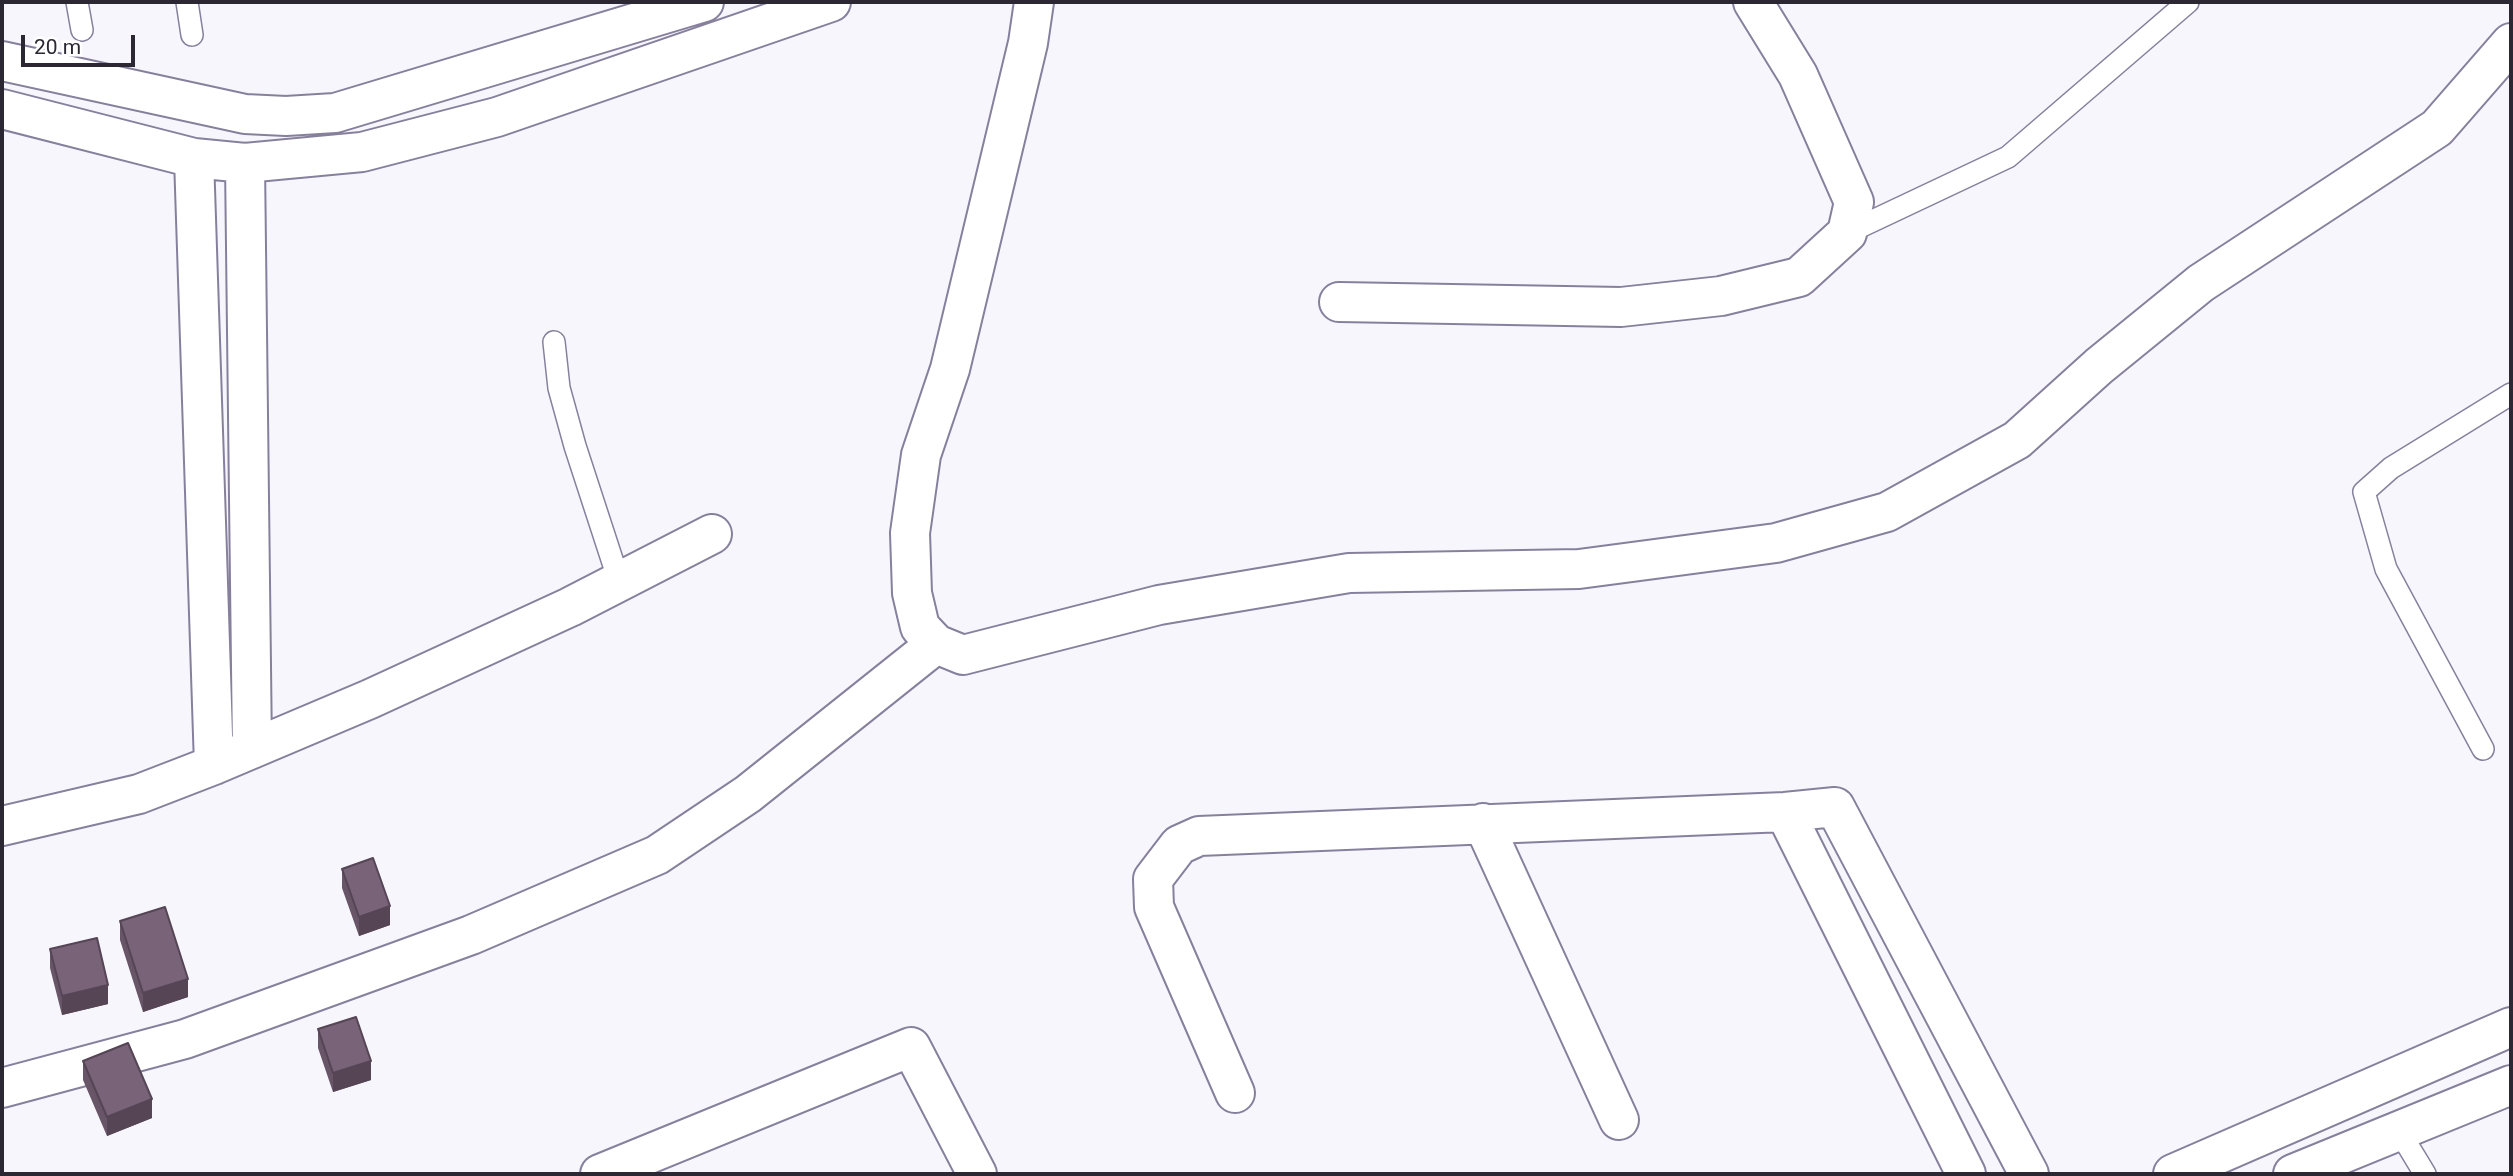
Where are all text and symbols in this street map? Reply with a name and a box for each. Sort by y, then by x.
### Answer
scale bar [24,21,138,65]
text: 20 m [34,35,81,59]

